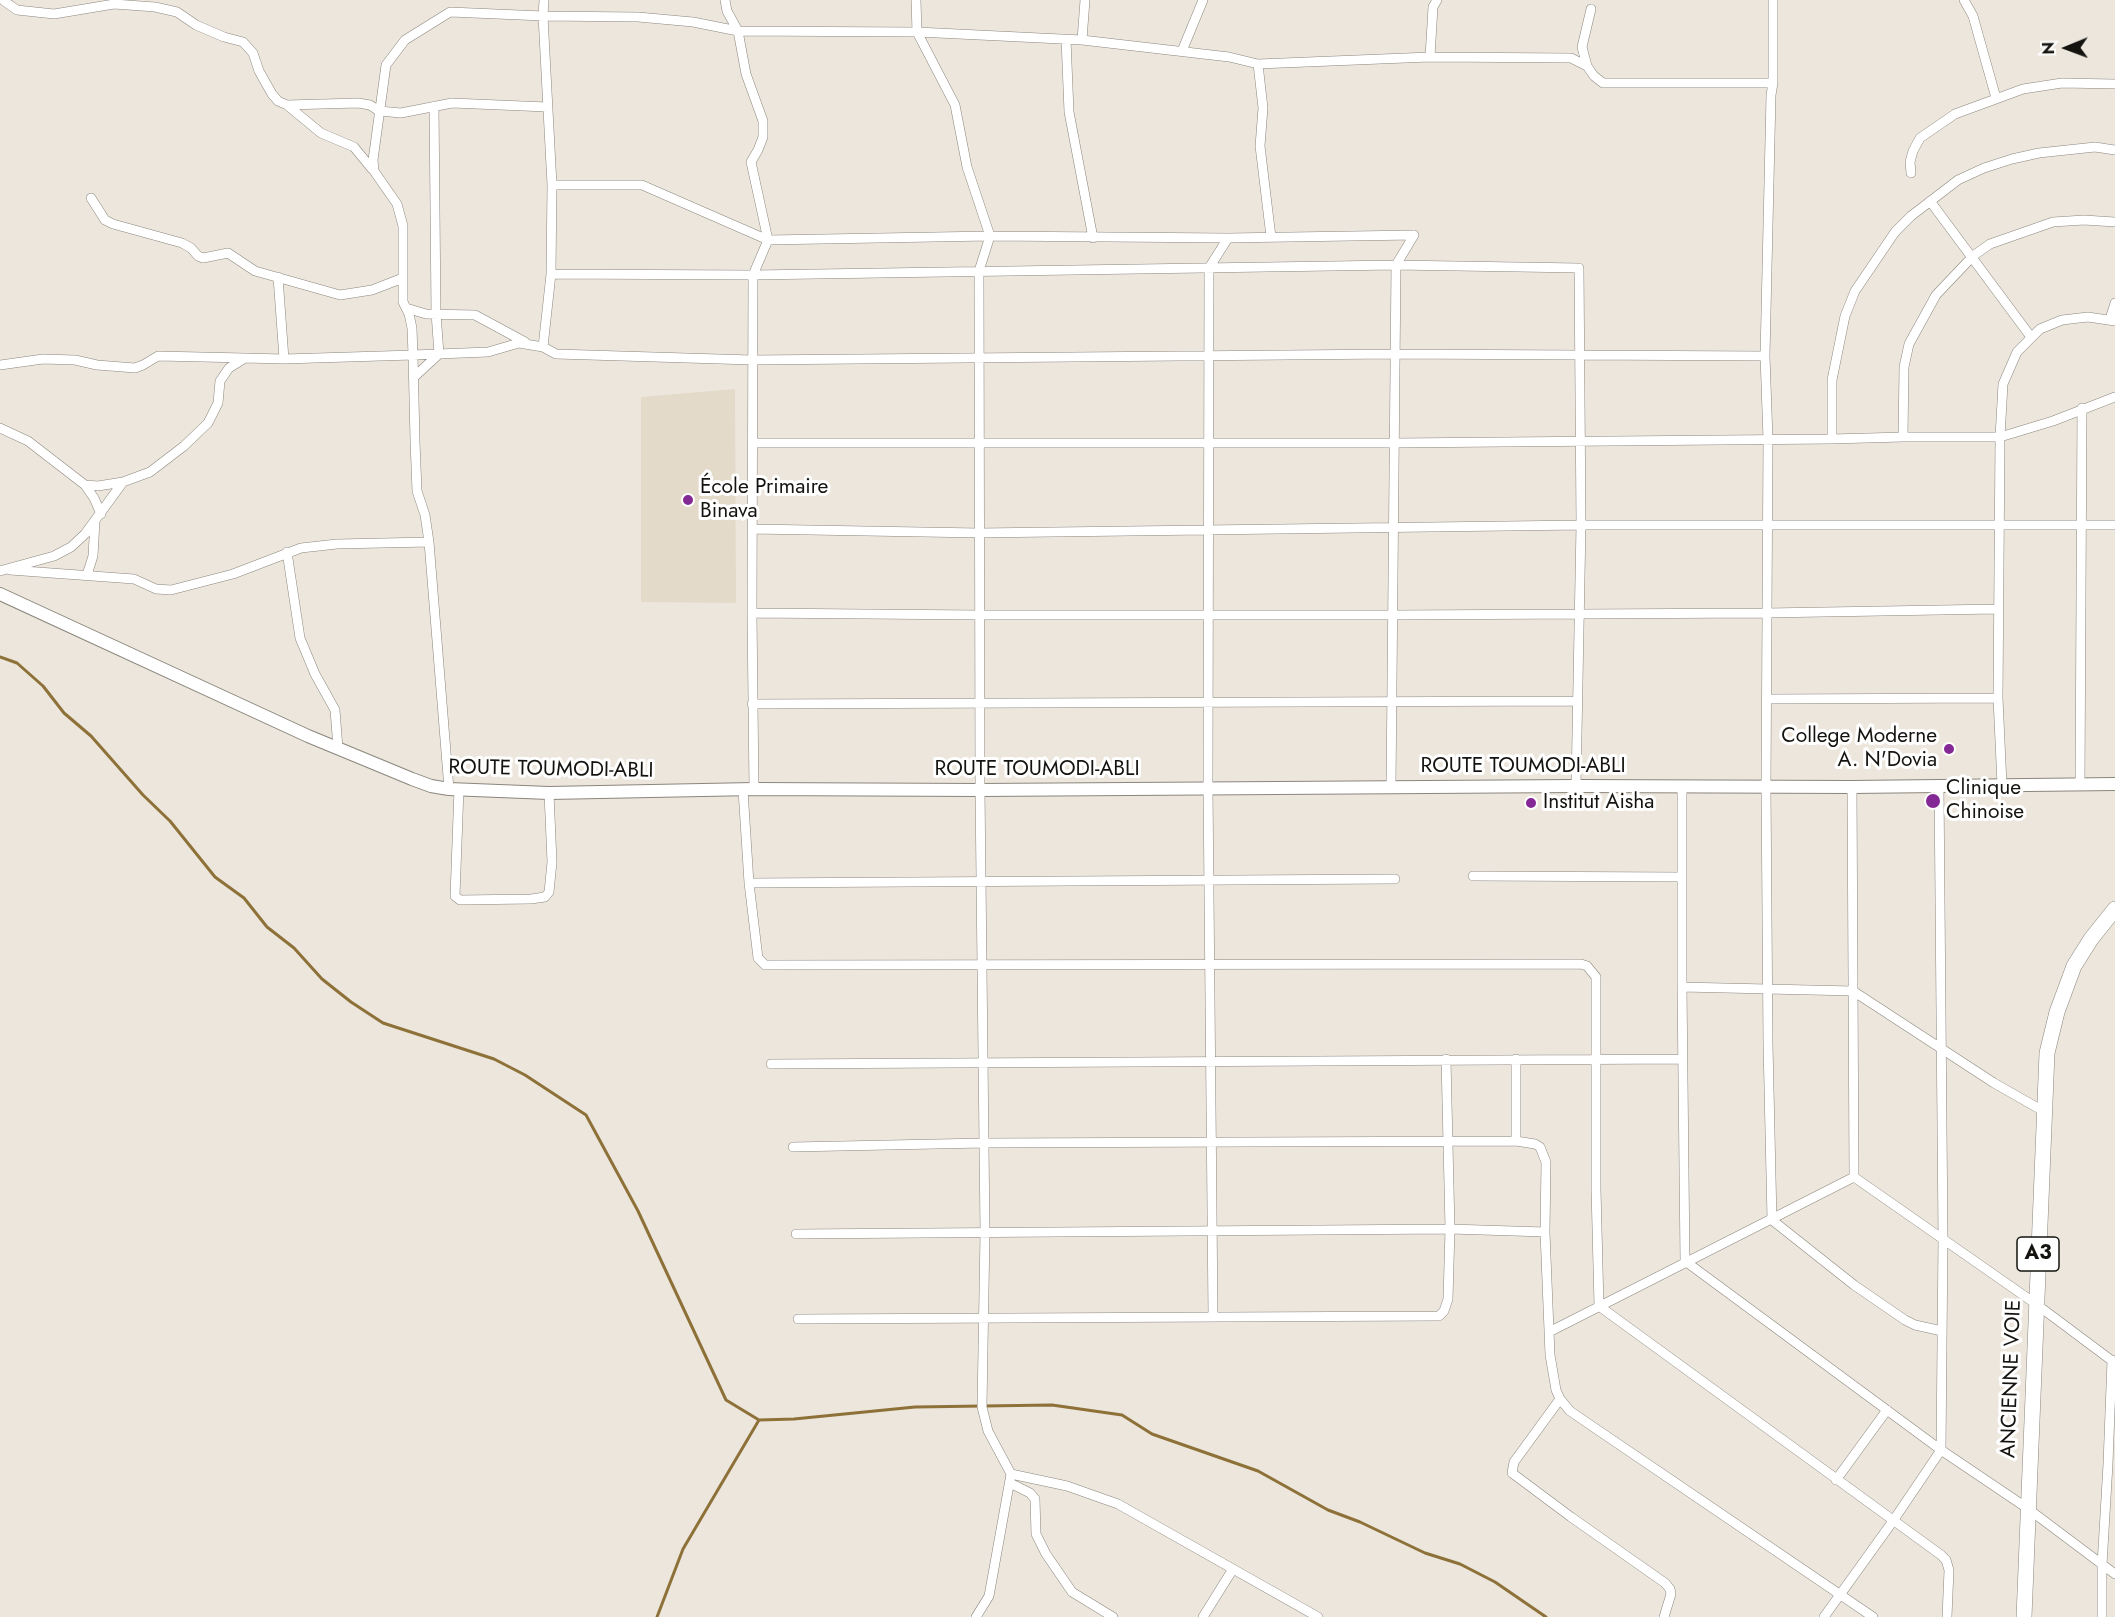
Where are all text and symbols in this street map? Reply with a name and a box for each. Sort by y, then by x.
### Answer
north arrow [2037,18,2097,78]
text: N [2037,42,2060,55]
place label: École Primaire Binava [700,475,828,525]
marker: École Primaire Binava [681,493,695,507]
place label: College Moderne A. N'Dovia [1781,724,1937,774]
marker: College Moderne A. N'Dovia [1942,742,1956,756]
street label: ROUTE TOUMODI-ABLI [1420,754,1626,780]
street label: ROUTE TOUMODI-ABLI [448,756,654,784]
street label: ROUTE TOUMODI-ABLI [934,757,1140,783]
place label: Clinique Chinoise [1946,776,2024,826]
place label: Institut Aisha [1543,790,1654,816]
marker: Clinique Chinoise [1924,792,1942,810]
marker: Institut Aisha [1524,796,1538,810]
road number: A3 [2017,1237,2059,1271]
street label: ANCIENNE VOIE [1997,1299,2027,1459]

